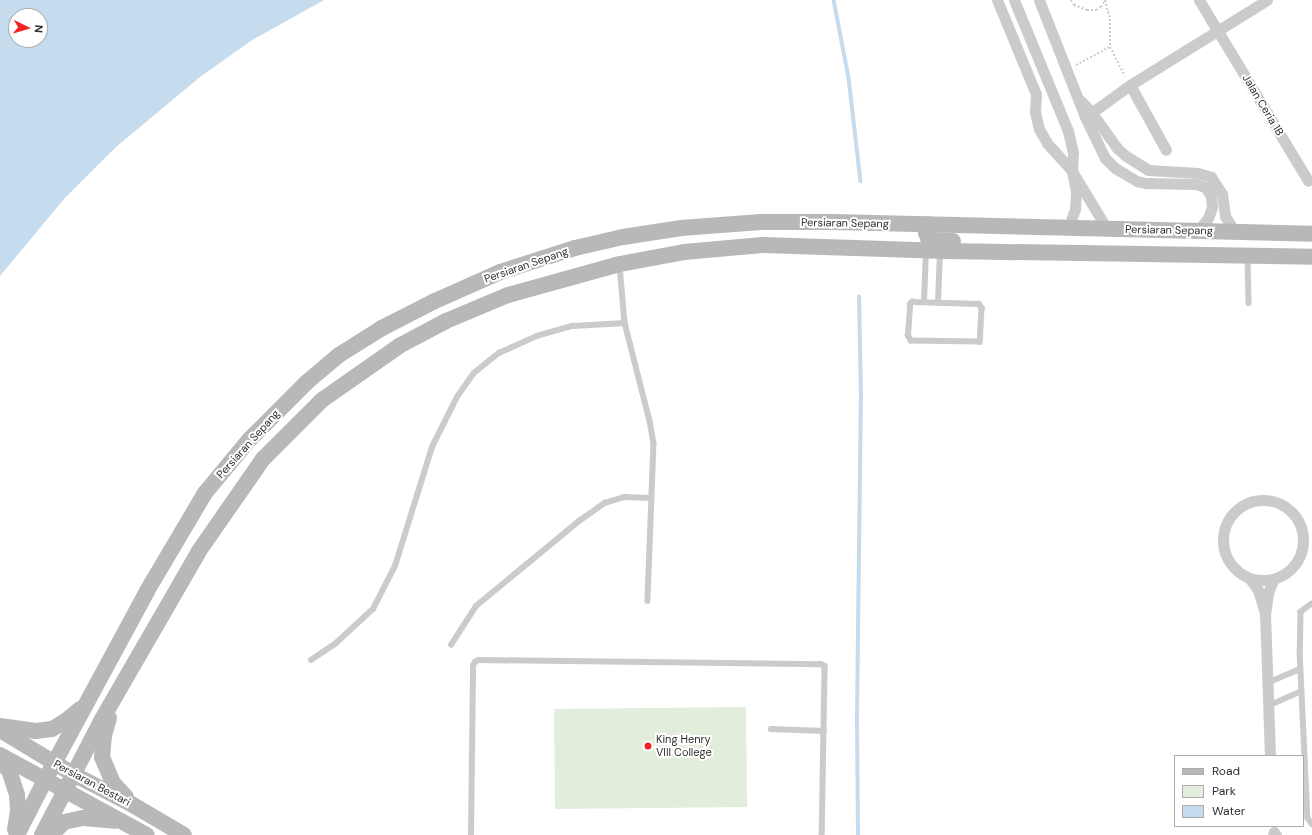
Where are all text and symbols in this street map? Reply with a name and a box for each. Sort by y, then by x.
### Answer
north arrow [8,8,48,48]
text: N [32,24,46,34]
street label: Jalan Ceria 1B [1240,72,1286,138]
street label: Persiaran Sepang [801,216,889,230]
street label: Persiaran Sepang [1125,223,1213,237]
street label: Persiaran Sepang [482,244,570,286]
street label: Persiaran Sepang [214,407,282,481]
place label: King Henry VIII College [656,733,712,759]
marker: King Henry VIII College [643,741,653,751]
legend [1174,755,1304,827]
street label: Persiaran Bestari [51,757,133,809]
text: Road [1212,763,1240,779]
text: Park [1212,783,1236,799]
text: Water [1212,803,1245,819]

